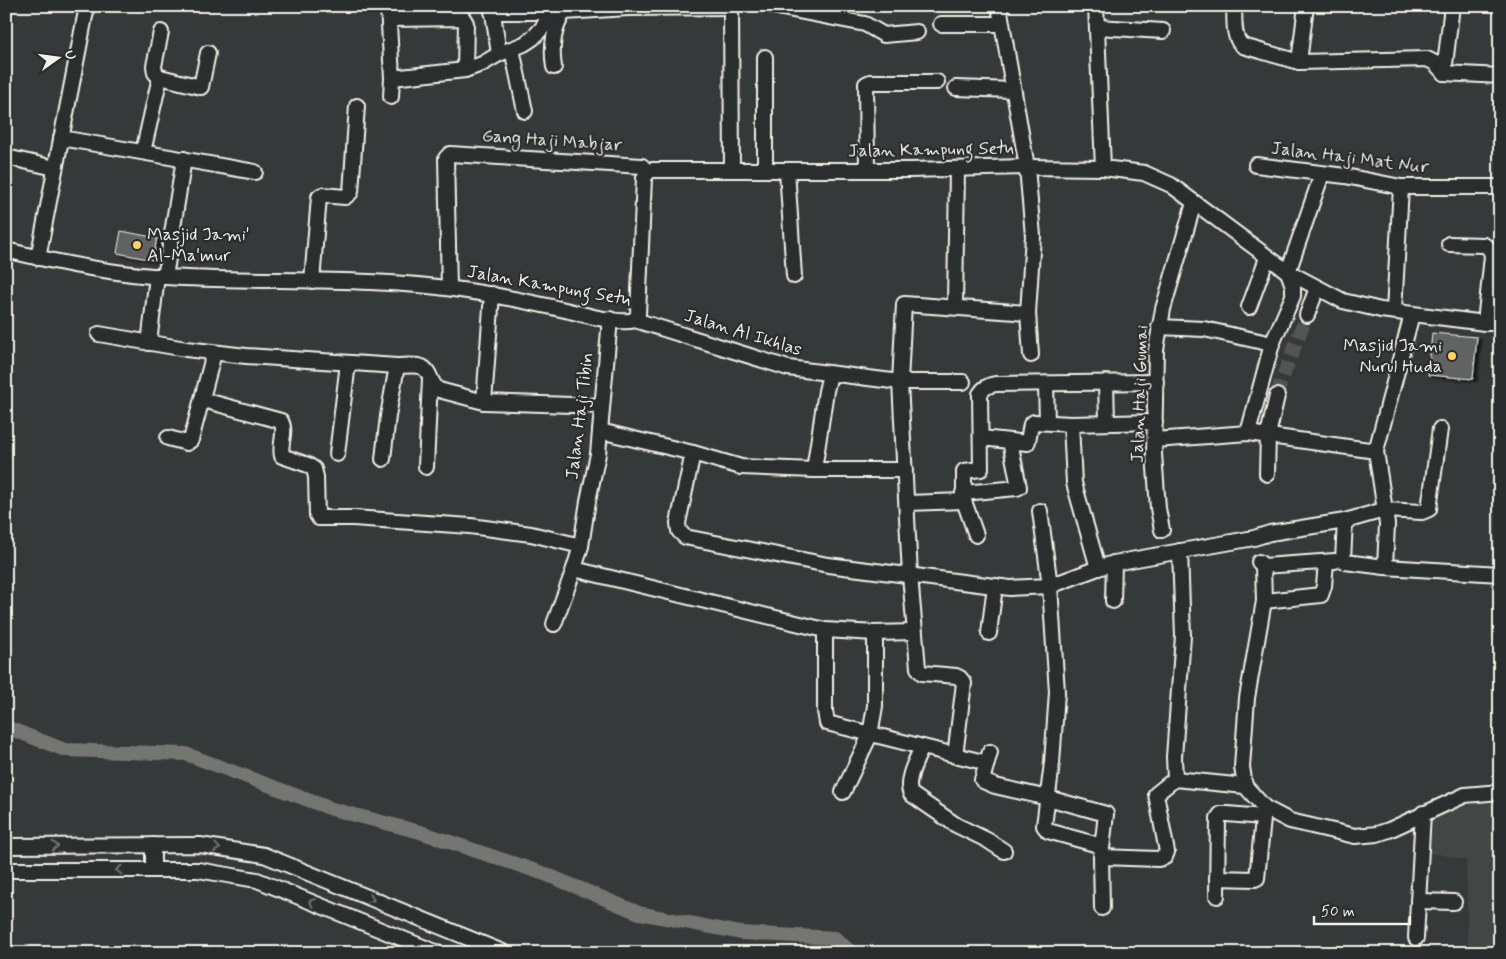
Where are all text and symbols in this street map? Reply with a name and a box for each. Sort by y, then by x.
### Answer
north arrow [32,32,82,82]
text: U [60,49,79,62]
street label: Gang Haji Mabjar [481,124,623,159]
street label: Jalan Haji Mat Nur [1270,136,1431,180]
street label: Jalan Kampung Setu [848,137,1014,165]
place label: Masjid Jami' Al-Ma'mur [147,223,250,268]
marker: Masjid Jami' Al-Ma'mur [131,239,143,251]
street label: Jalan Kampung Setu [465,260,633,314]
street label: Jalan Al Ikhlas [681,304,805,362]
street label: Jalan Haji Gumai [1126,325,1154,463]
place label: Masjid Jami Nurul Huda [1343,334,1442,379]
marker: Masjid Jami Nurul Huda [1446,350,1458,362]
street label: Jalan Haji Tibin [560,351,600,481]
one-way arrow [52,841,59,851]
one-way arrow [213,842,222,852]
one-way arrow [115,865,123,875]
one-way arrow [366,892,375,903]
scale bar [1314,894,1410,926]
one-way arrow [308,898,317,908]
text: 50 m [1321,902,1355,922]

